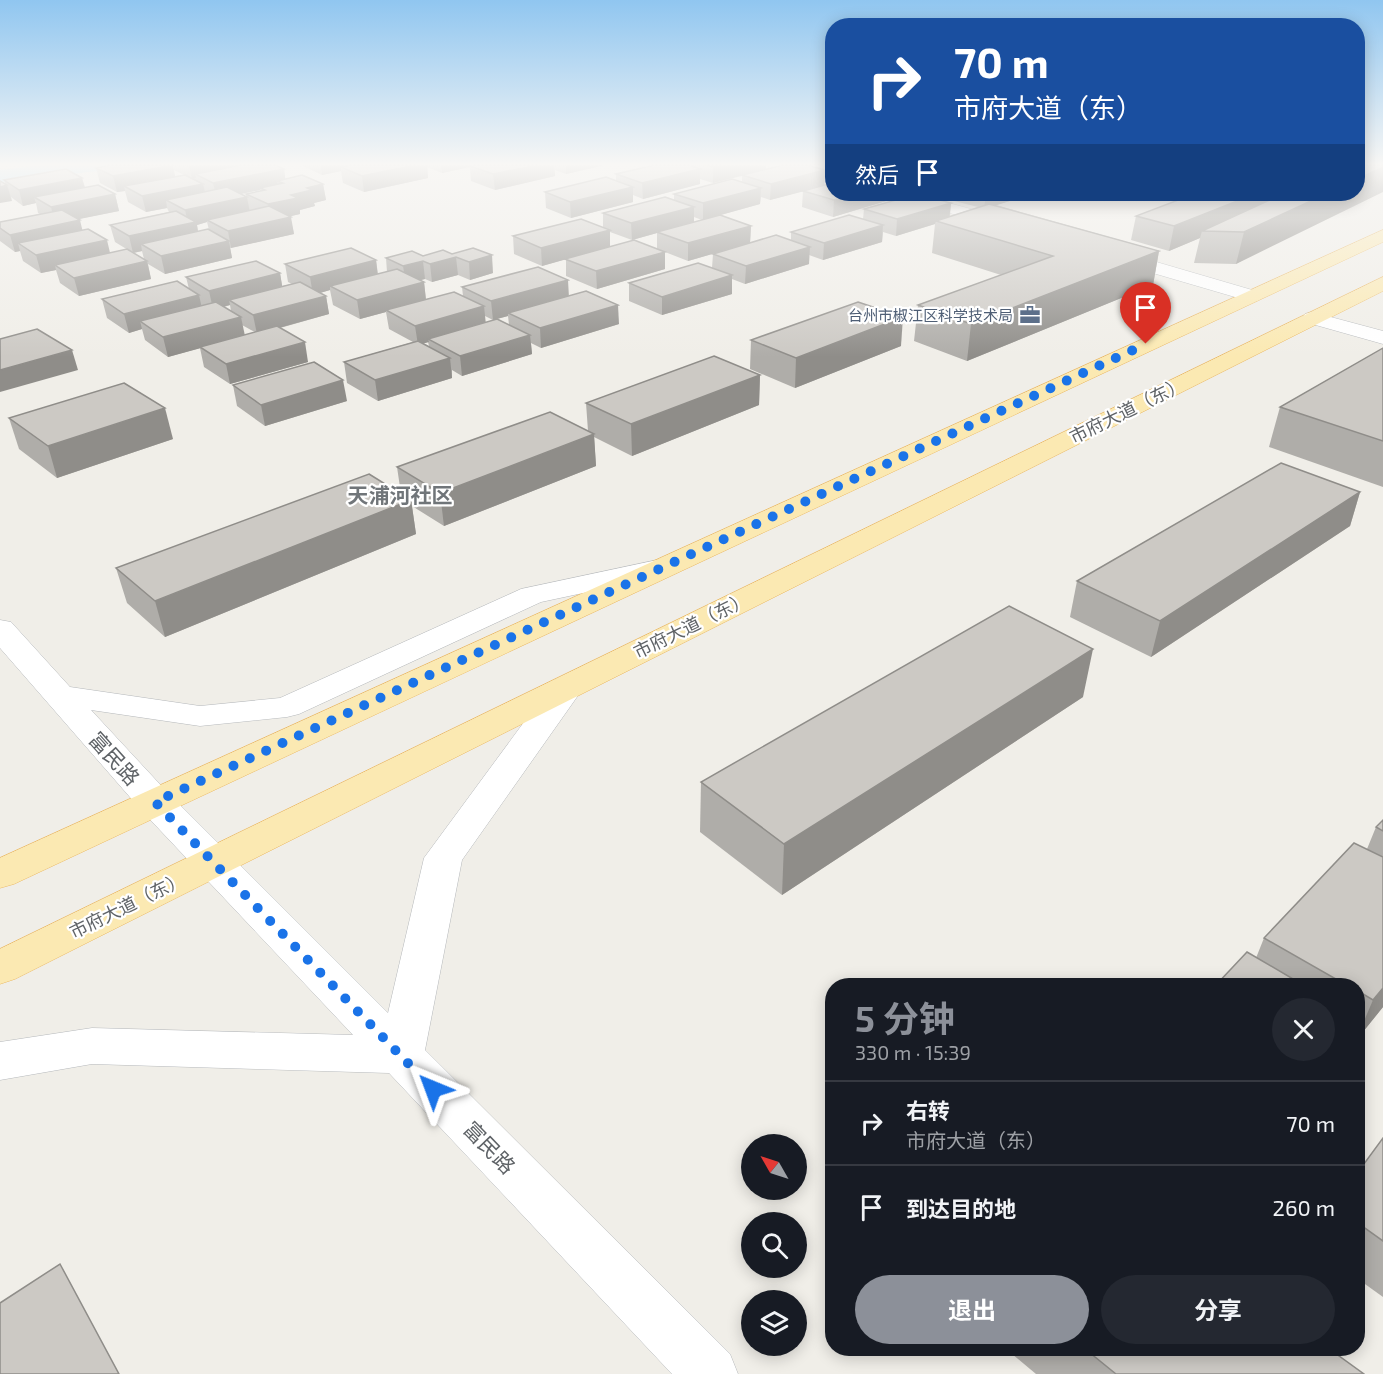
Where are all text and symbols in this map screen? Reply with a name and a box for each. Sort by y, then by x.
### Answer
text: 70 m [954,36,1049,86]
icon: right [855,42,933,120]
text: 市府大道（东） [954,91,1143,123]
icon: arrive [911,156,944,189]
text: 然后 [855,161,899,187]
pin [1120,282,1171,344]
icon: arrive [1129,291,1162,324]
office icon: 台州市椒江区科学技术局 [1018,303,1042,327]
place label: 台州市椒江区科学技术局 [848,306,1013,324]
street label: 市府大道（东） [1066,372,1188,448]
district label: 天浦河社区 [348,482,453,507]
street label: 市府大道（东） [630,587,752,663]
street label: 富民路 [85,726,145,790]
street label: 市府大道（东） [66,867,188,943]
text: 5 分钟 [855,996,955,1039]
button: close [1272,998,1335,1061]
text: 330 m · 15:39 [855,1040,971,1064]
position arrow [401,1057,465,1121]
text: 右转 [906,1097,950,1123]
icon: right [855,1107,888,1140]
text: 70 m [1286,1110,1335,1136]
street label: 富民路 [459,1116,521,1178]
text: 市府大道（东） [906,1128,1046,1152]
north arrow [741,1134,807,1200]
map controls [741,1134,807,1356]
icon: arrive [855,1191,888,1224]
text: 260 m [1273,1194,1335,1220]
text: 到达目的地 [906,1195,1016,1221]
button: search [741,1212,807,1278]
button: 退出 [855,1275,1089,1344]
button: 分享 [1101,1275,1335,1344]
button: layers [741,1290,807,1356]

